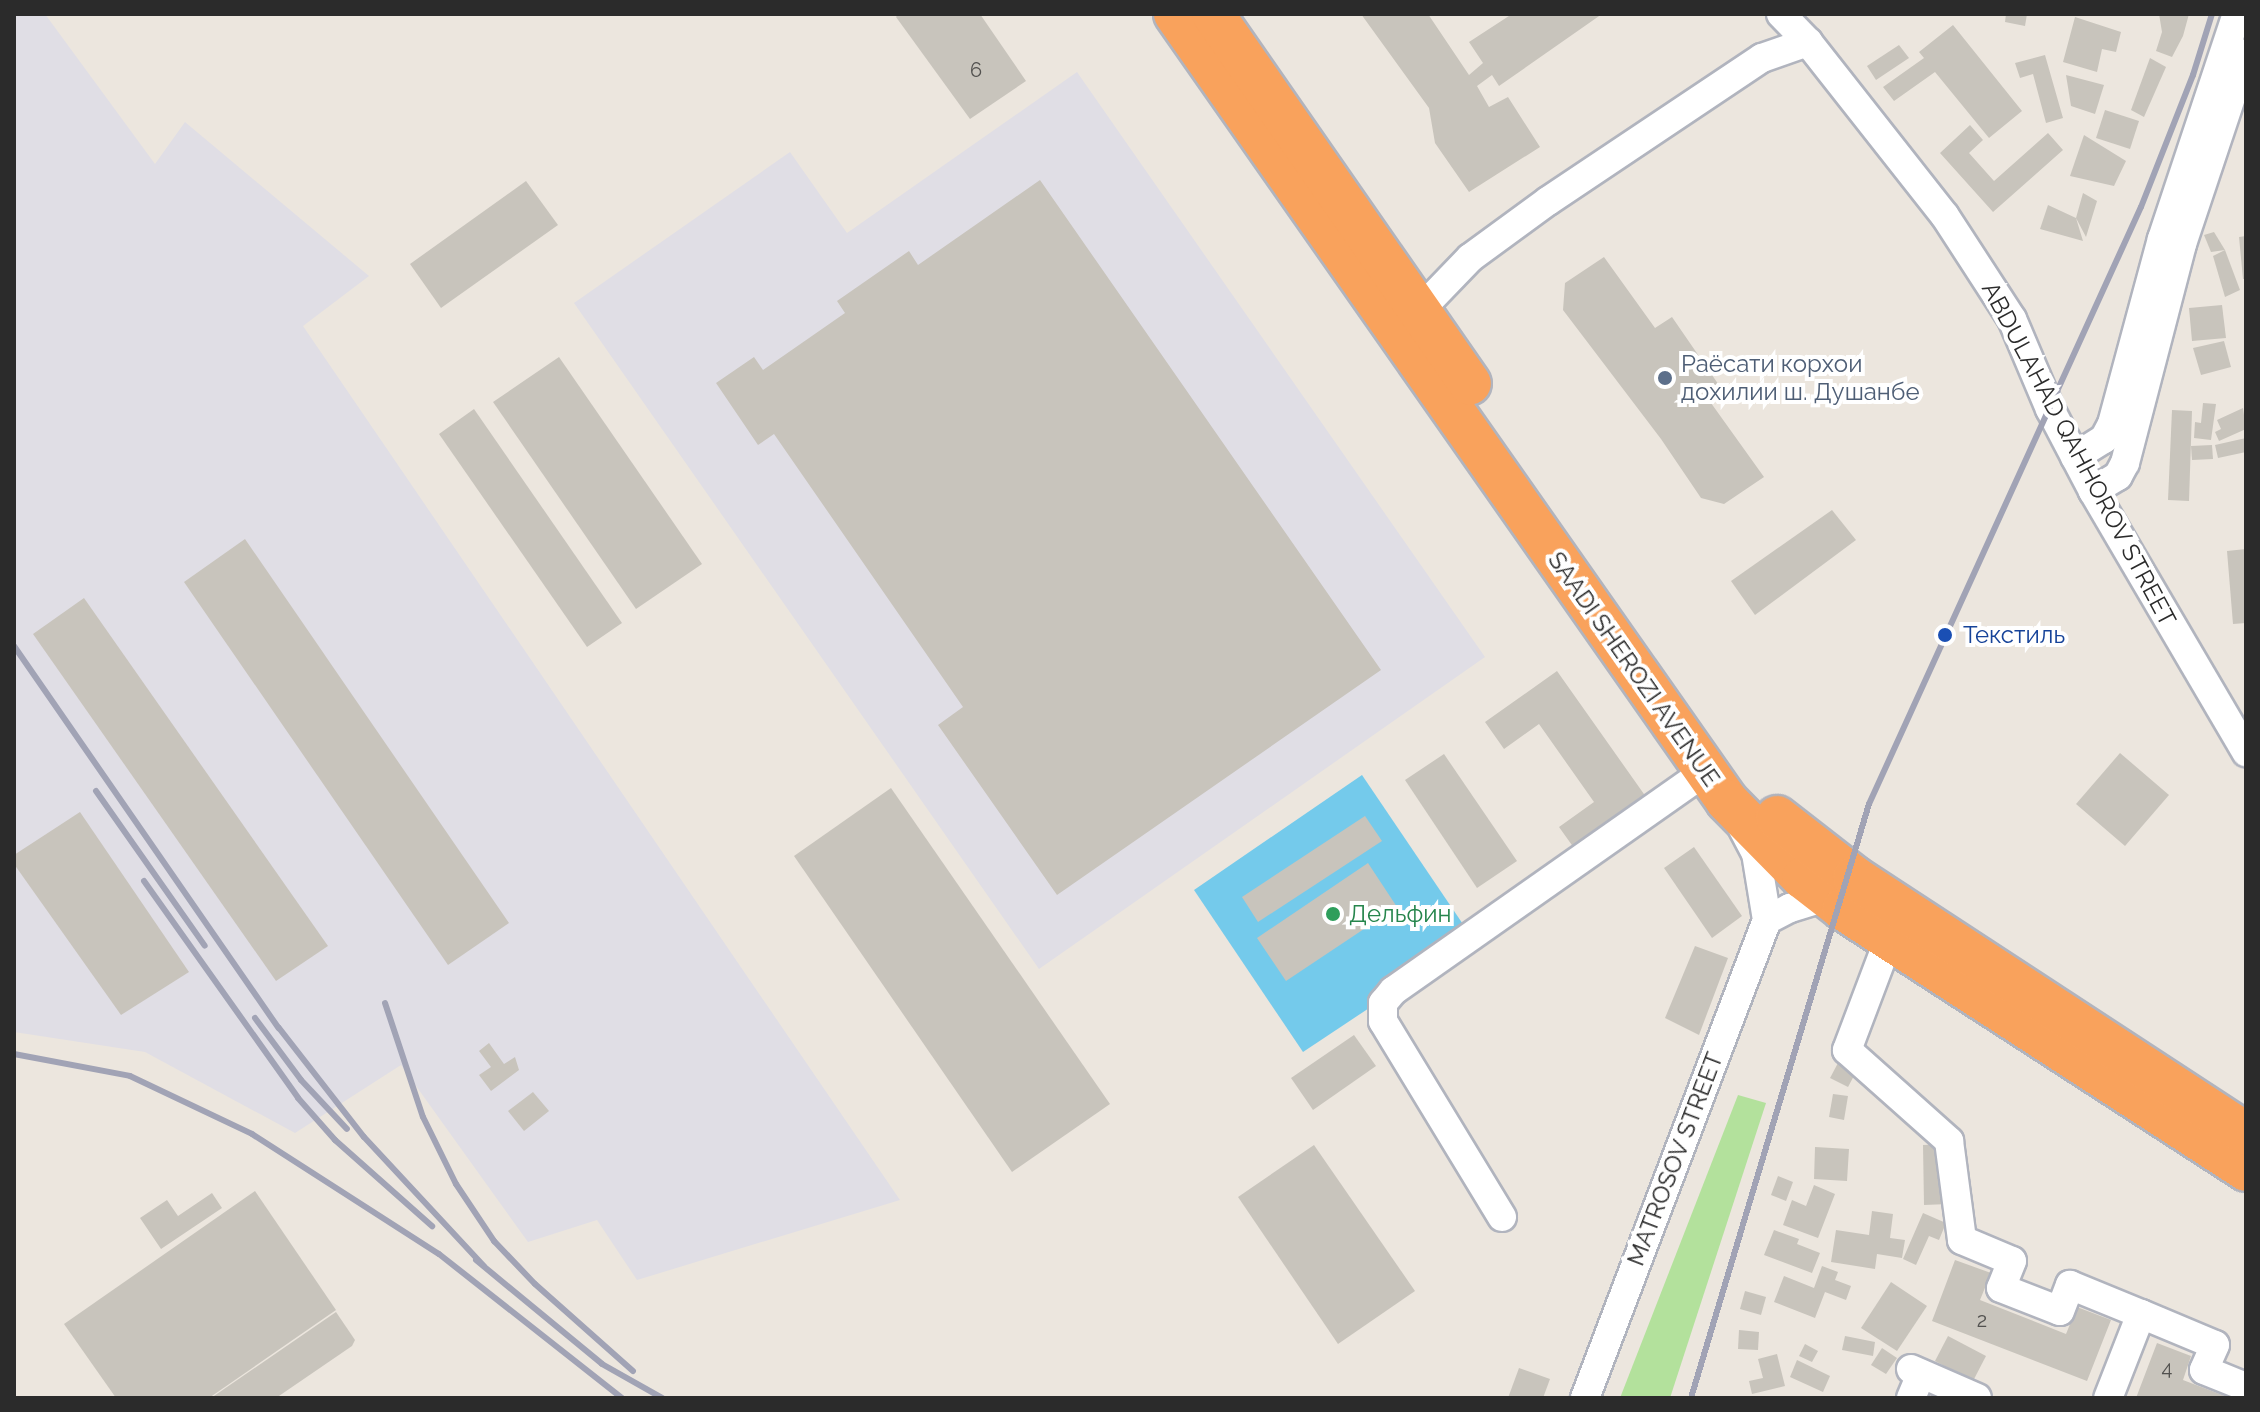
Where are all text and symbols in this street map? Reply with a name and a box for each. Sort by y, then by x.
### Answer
house number: 6 [970,58,982,82]
street label: ABDULAHAD QAHHOROV STREET [1976,277,2182,631]
place label: Раёсати корхои дохилии ш. Душанбе [1681,350,1920,406]
marker: Раёсати корхои дохилии ш. Душанбе [1656,369,1674,387]
street label: SAADI SHEROZI AVENUE [1542,546,1726,792]
place label: Текстиль [1963,621,2065,649]
marker: Текстиль [1934,624,1956,646]
place label: Дельфин [1349,900,1451,928]
marker: Дельфин [1324,905,1342,923]
street label: MATROSOV STREET [1621,1048,1729,1270]
house number: 2 [1977,1308,1987,1332]
house number: 4 [2162,1356,2172,1380]

